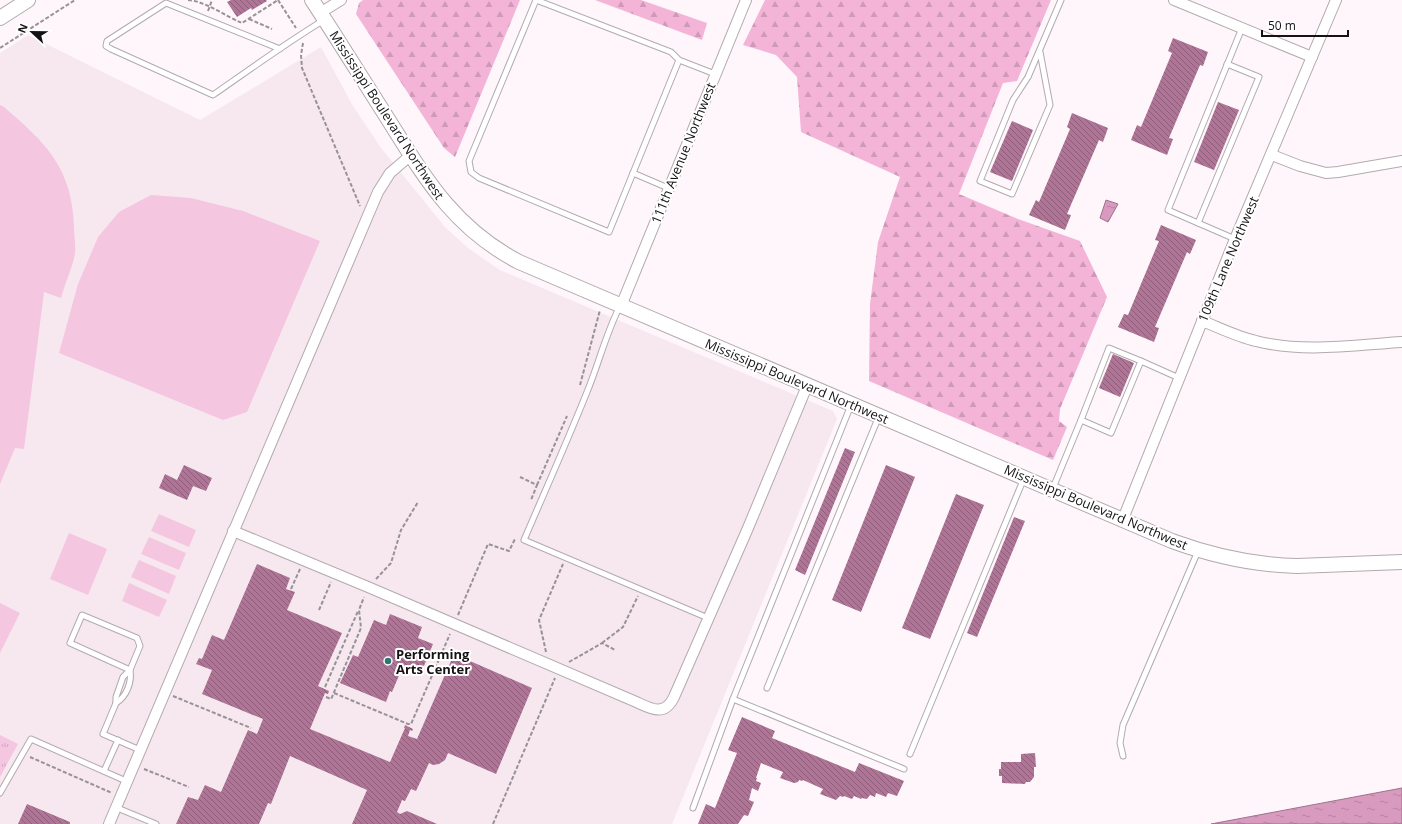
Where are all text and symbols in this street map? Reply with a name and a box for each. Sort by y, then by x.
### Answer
north arrow [12,12,52,52]
scale bar [1262,12,1348,38]
text: 50 m [1268,17,1296,34]
text: N [14,21,31,35]
street label: Mississippi Boulevard Northwest [326,27,449,203]
street label: 111th Avenue Northwest [646,79,720,226]
street label: 109th Lane Northwest [1193,193,1263,324]
street label: Mississippi Boulevard Northwest [702,334,892,428]
street label: Mississippi Boulevard Northwest [1001,460,1191,554]
place label: Performing Arts Center [396,645,470,678]
marker: Performing Arts Center [383,656,393,666]

